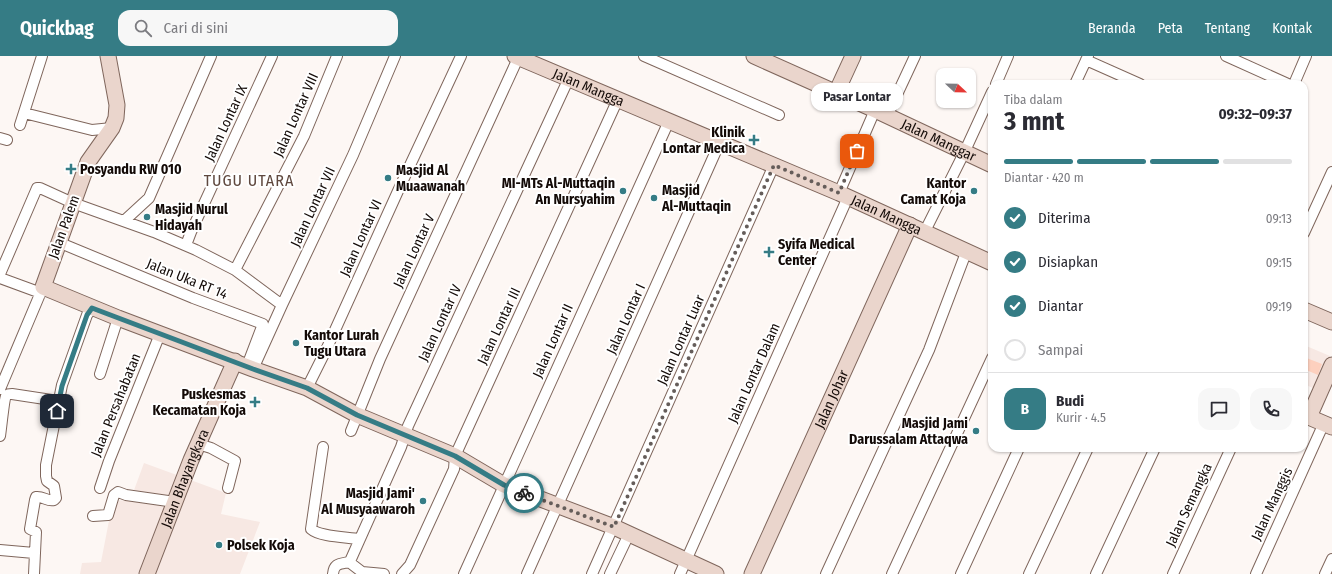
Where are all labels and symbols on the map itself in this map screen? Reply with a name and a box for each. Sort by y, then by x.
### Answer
street label: Jalan Mangga [550,65,627,110]
north arrow [936,68,976,108]
street label: Jalan Lontar VIII [270,70,322,160]
street label: Jalan Lontar IX [201,82,251,164]
callout: Pasar Lontar [811,83,903,111]
street label: Jalan Manggar [899,115,979,165]
place label: Klinik Lontar Medica [663,124,746,157]
marker: Klinik Lontar Medica [748,134,760,146]
pin [840,134,874,168]
place label: Posyandu RW 010 [80,161,182,178]
place label: Masjid Al Muaawanah [396,162,465,195]
marker: Posyandu RW 010 [65,163,77,175]
street label: Jalan Lontar VII [287,164,339,250]
district label: TUGU UTARA [204,171,294,190]
marker: Masjid Al Muaawanah [383,173,393,183]
place label: MI-MTs Al-Muttaqin An Nursyahim [502,175,615,208]
place label: Kantor Camat Koja [900,175,967,208]
place label: Masjid Al-Muttaqin [661,182,731,215]
marker: MI-MTs Al-Muttaqin An Nursyahim [618,186,628,196]
marker: Kantor Camat Koja [969,186,979,196]
street label: Jalan Mangga [848,191,925,238]
street label: Jalan Palem [45,193,83,261]
marker: Masjid Al-Muttaqin [649,193,659,203]
street label: Jalan Lontar VI [336,197,386,279]
place label: Masjid Nurul Hidayah [155,201,228,234]
street label: Jalan Lontar V [390,211,439,290]
marker: Masjid Nurul Hidayah [142,212,152,222]
place label: Syifa Medical Center [778,236,855,269]
marker: Syifa Medical Center [763,246,775,258]
street label: Jalan Uka RT 14 [144,255,230,303]
street label: Jalan Lontar IV [415,281,466,364]
street label: Jalan Lontar I [603,281,649,357]
street label: Jalan Lontar III [474,285,524,367]
street label: Jalan Lontar Luar [654,292,709,388]
street label: Jalan Lontar II [529,301,577,381]
street label: Jalan Lontar Dalam [724,320,784,426]
place label: Kantor Lurah Tugu Utara [304,327,379,360]
marker: Kantor Lurah Tugu Utara [291,338,301,348]
street label: Jalan Persahabatan [87,351,145,459]
street label: Jalan Johar [811,367,852,431]
place label: Puskesmas Kecamatan Koja [153,386,246,419]
pin [40,394,74,428]
marker: Puskesmas Kecamatan Koja [249,396,261,408]
place label: Masjid Jami Darussalam Attaqwa [849,415,968,448]
street label: Jalan Bhayangkara [157,426,212,530]
marker: Masjid Jami Darussalam Attaqwa [971,426,981,436]
street label: Jalan Semangka [1162,460,1216,550]
street label: Jalan Manggis [1248,465,1296,543]
courier [504,473,544,513]
place label: Masjid Jami' Al Musyaawaroh [320,485,415,518]
marker: Masjid Jami' Al Musyaawaroh [418,496,428,506]
place label: Polsek Koja [227,537,295,554]
marker: Polsek Koja [214,540,224,550]

